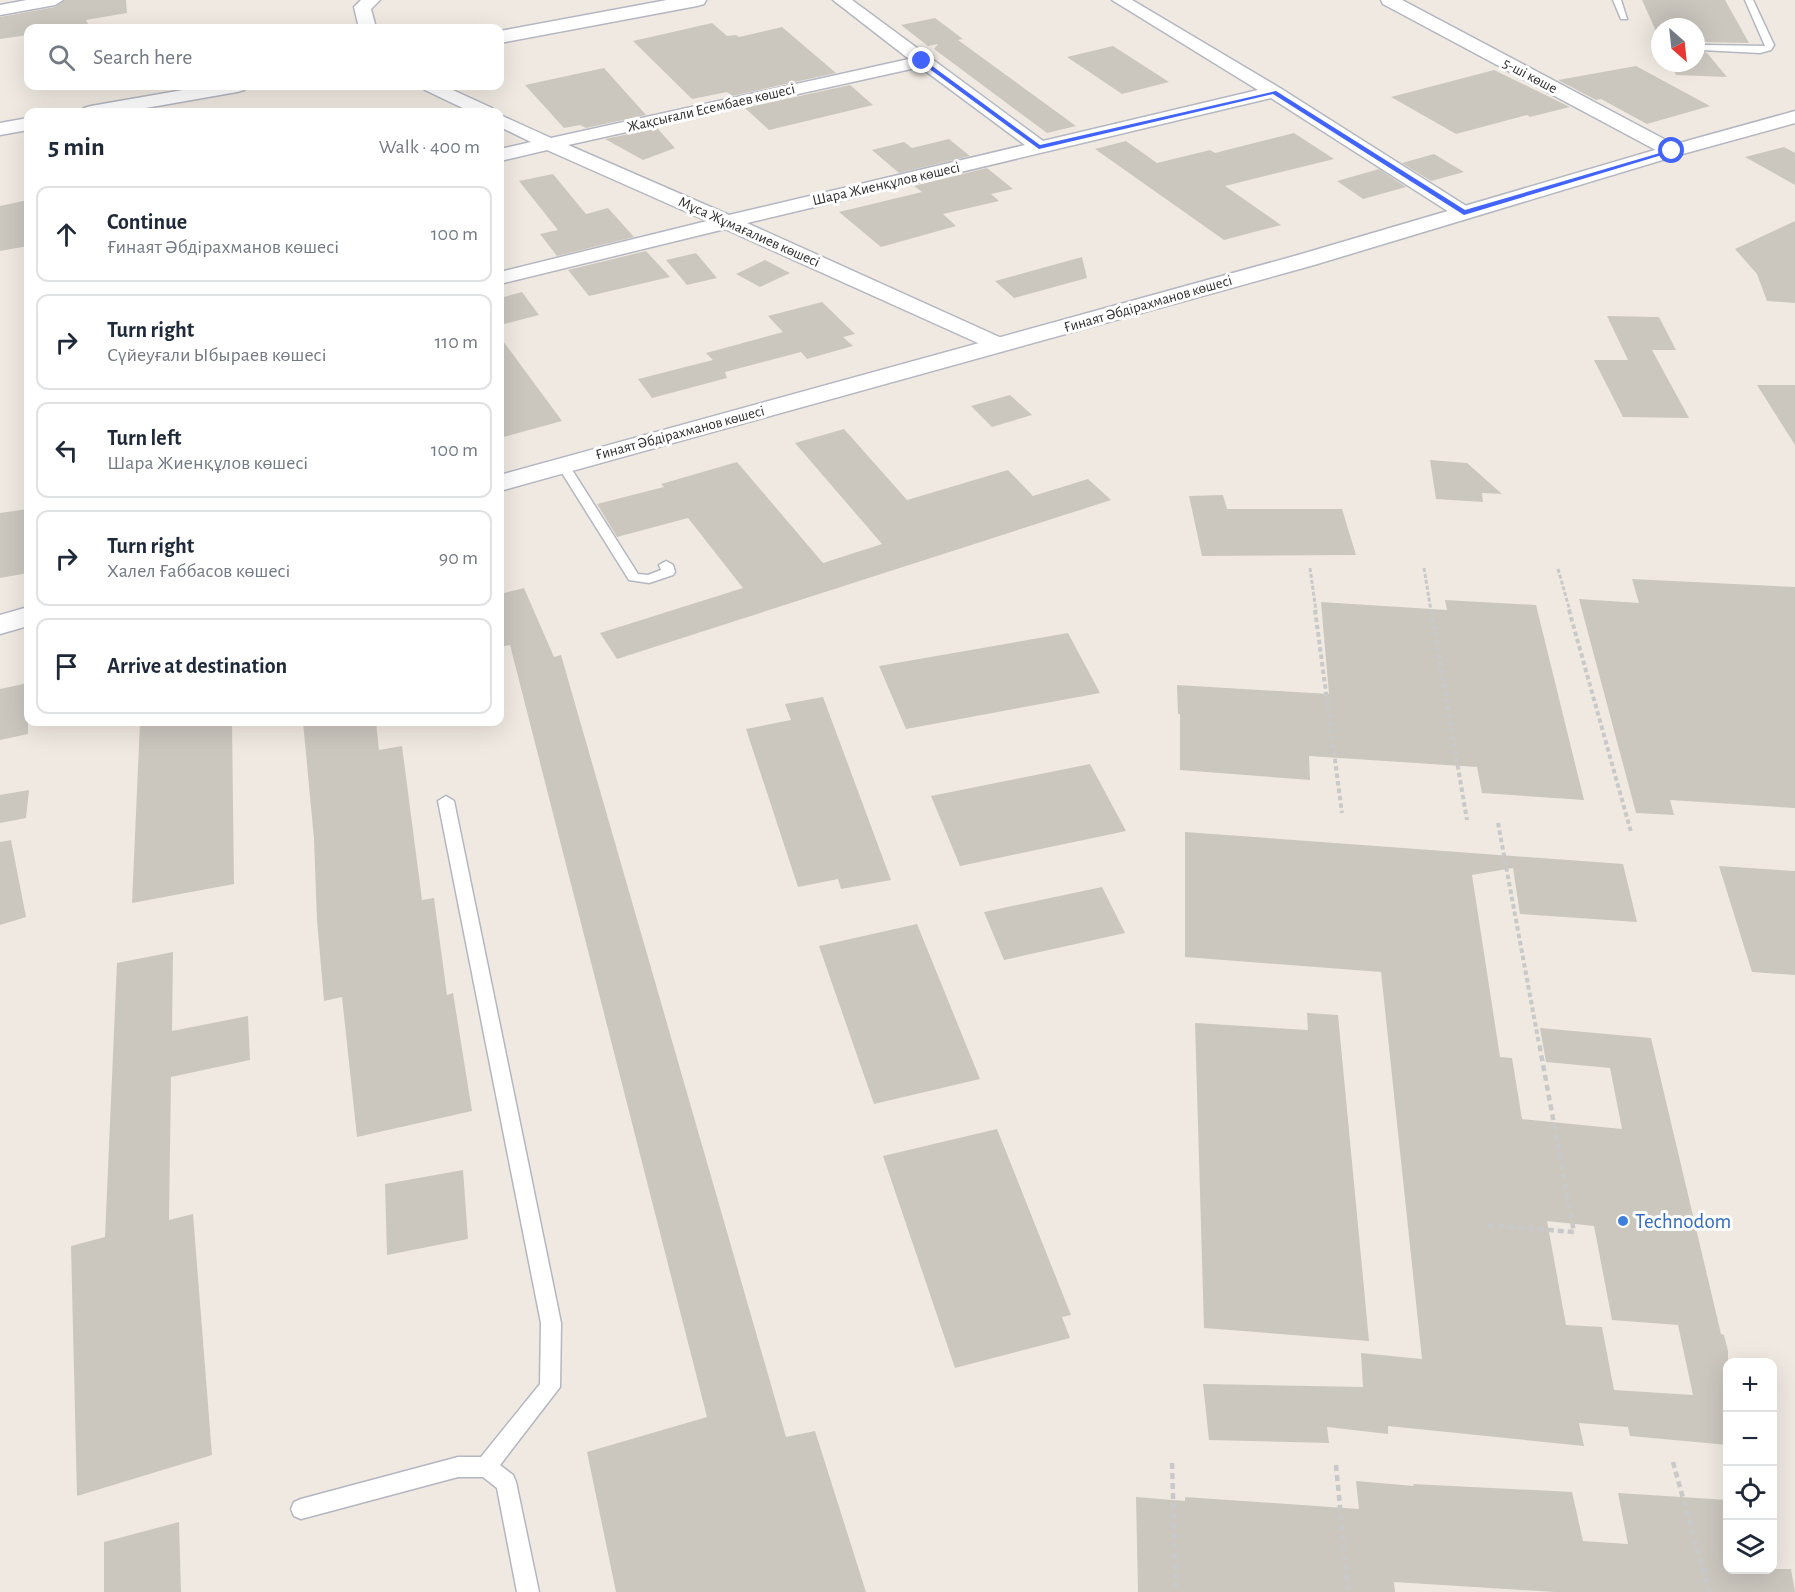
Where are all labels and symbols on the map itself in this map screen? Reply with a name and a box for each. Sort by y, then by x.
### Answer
north arrow [1651,18,1705,72]
route end [908,47,934,73]
street label: 5-шi көше [1500,56,1560,97]
street label: Жақсығали Есембаев көшесi [626,81,796,135]
route start [1658,137,1684,163]
street label: Шара Жиенқұлов көшесі [811,160,961,208]
street label: Мұса Жұмағалиев көшесі [676,194,822,270]
street label: Ғинаят Әбдірахманов көшесі [1062,273,1234,335]
street label: Ғинаят Әбдірахманов көшесі [594,403,766,463]
place label: Technodom [1635,1211,1731,1232]
marker: Technodom [1616,1214,1630,1228]

